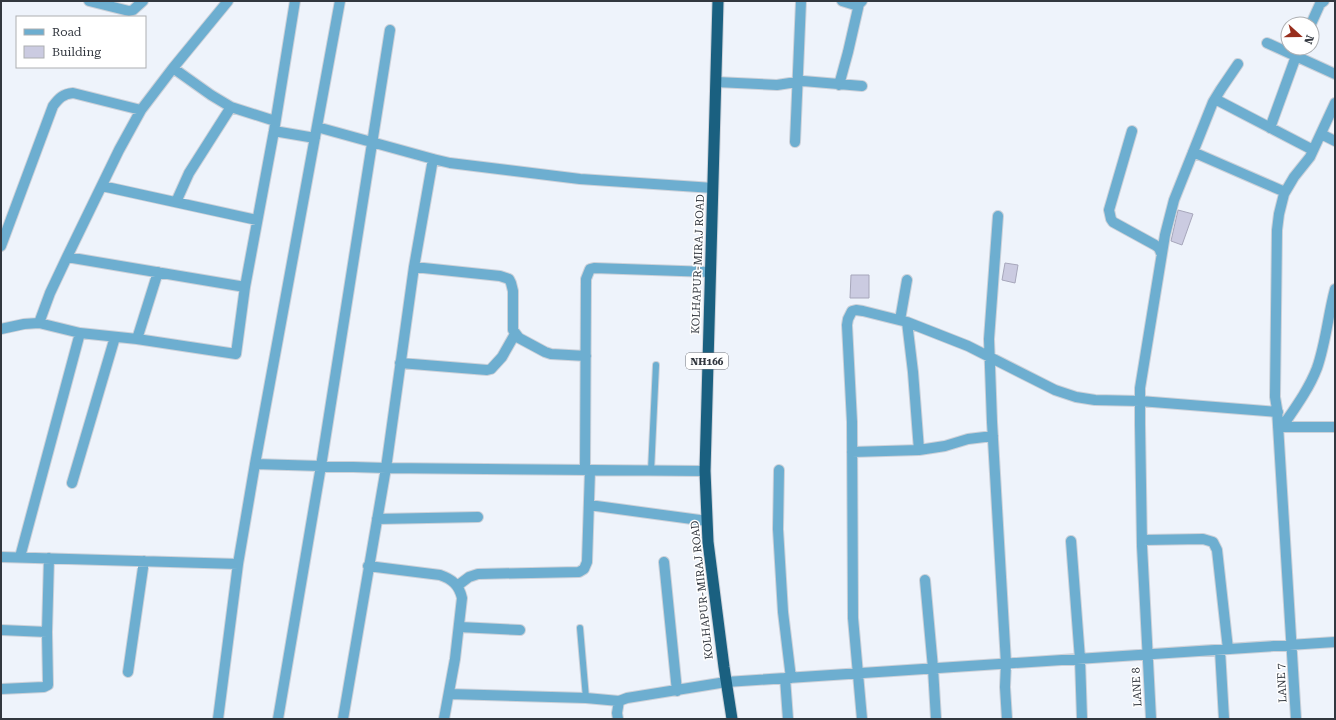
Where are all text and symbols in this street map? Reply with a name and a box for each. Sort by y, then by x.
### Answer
legend [16,16,146,68]
north arrow [1280,16,1320,56]
text: Road [52,25,82,39]
text: N [1301,33,1316,46]
text: Building [52,45,101,59]
street label: KOLHAPUR-MIRAJ ROAD [689,194,707,334]
road number: NH166 [686,353,728,369]
street label: KOLHAPUR-MIRAJ ROAD [688,520,716,660]
street label: LANE 7 [1274,663,1290,703]
street label: LANE 8 [1129,667,1145,707]

